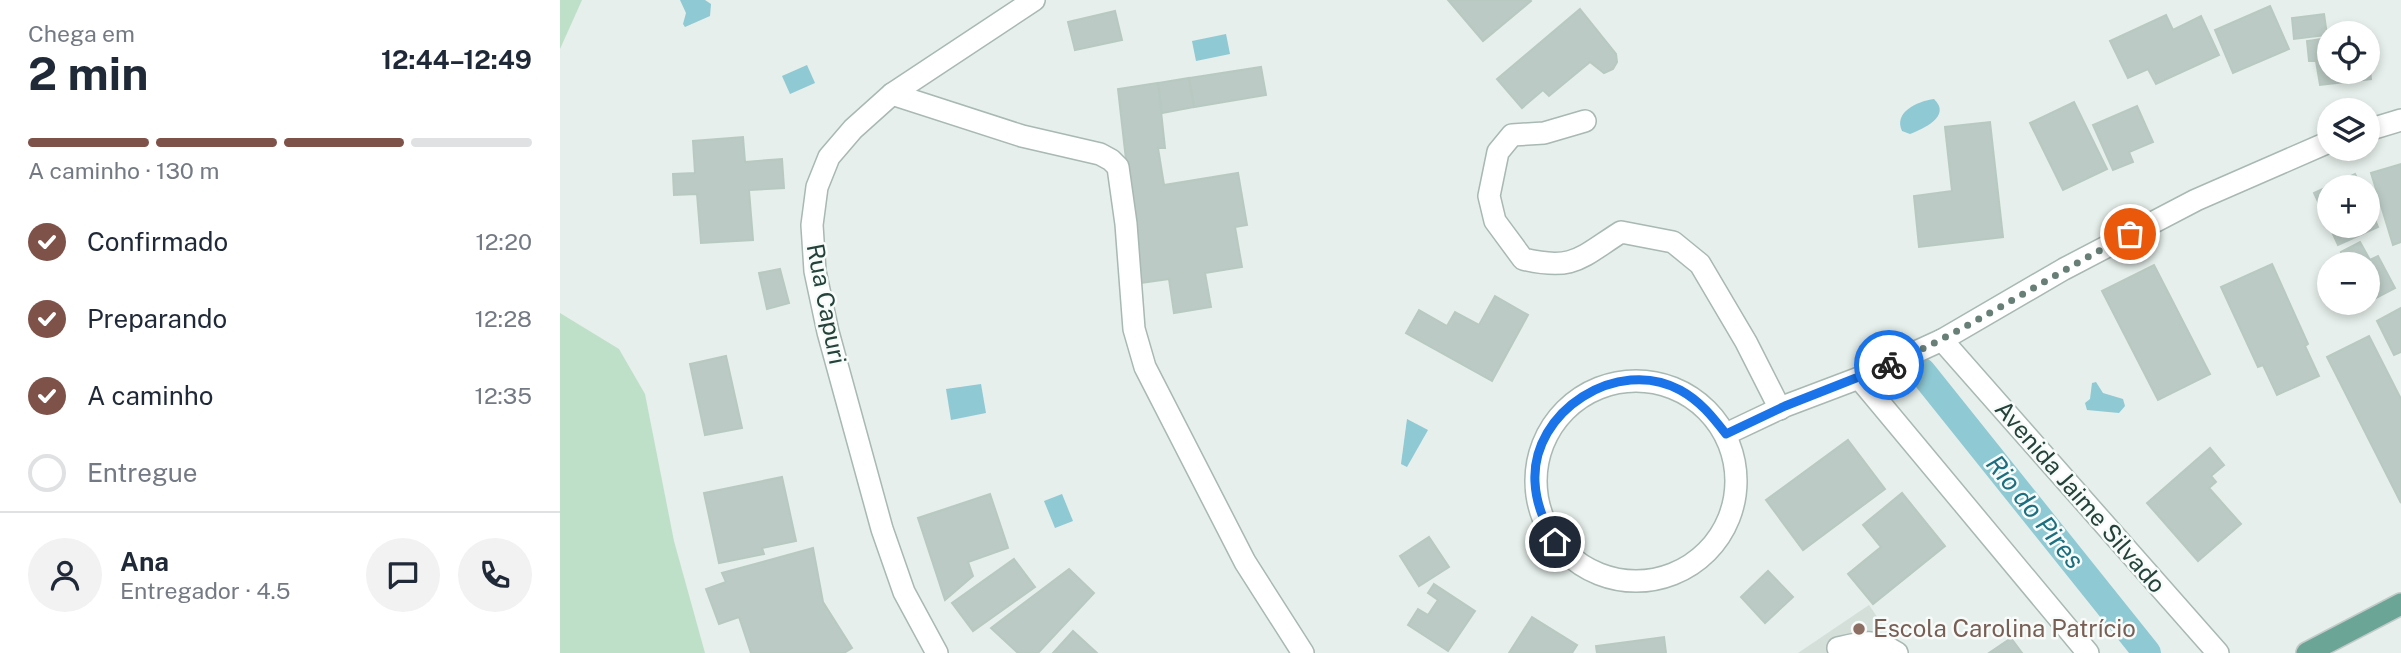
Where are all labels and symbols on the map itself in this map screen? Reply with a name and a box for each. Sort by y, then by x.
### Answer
pin [2100,204,2160,264]
street label: Rua Capuri [802,241,852,367]
courier [1854,330,1924,400]
street label: Avenida Jaime Silvado [1990,395,2172,598]
water label: Rio do Pires [1980,449,2091,575]
pin [1525,512,1585,572]
place label: Escola Carolina Patrício [1873,614,2136,642]
marker: Escola Carolina Patrício [1851,621,1867,637]

